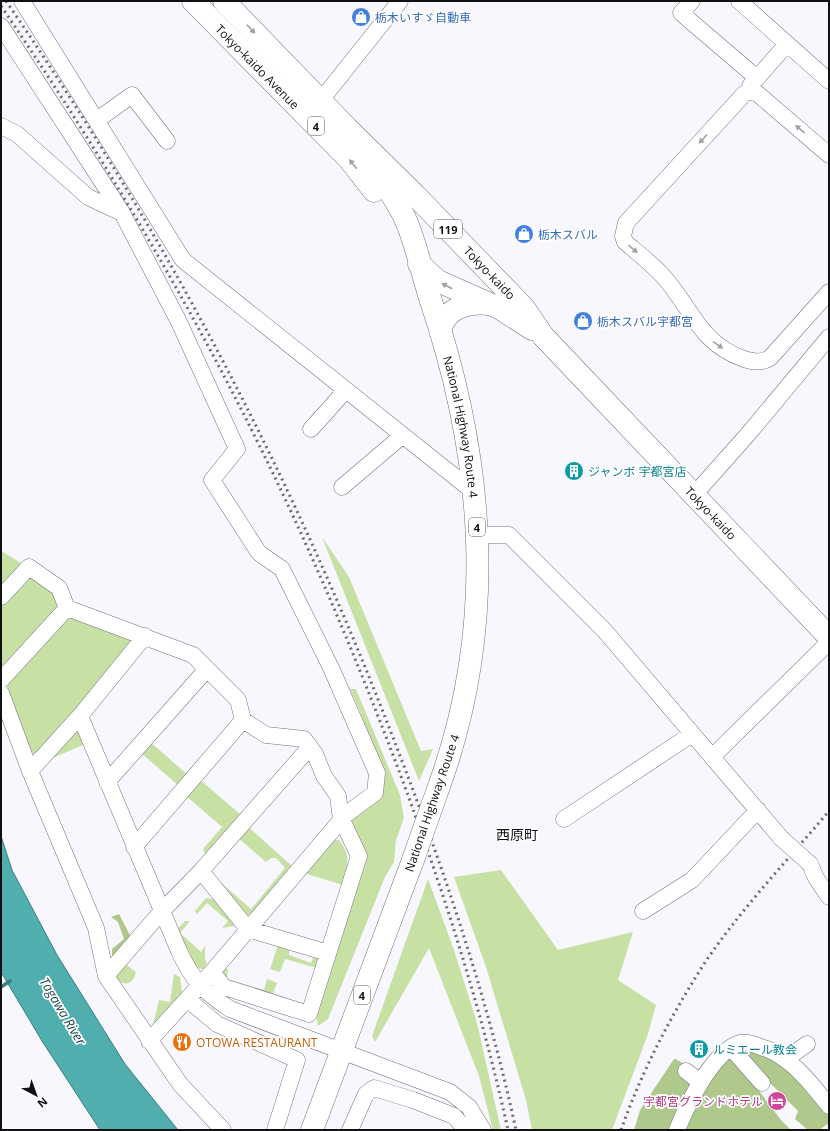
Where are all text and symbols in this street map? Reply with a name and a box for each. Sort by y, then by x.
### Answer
shop icon: 栃木いすゞ自動車 [350,6,372,28]
place label: 栃木いすゞ自動車 [375,9,471,26]
street label: Tokyo-kaido Avenue [212,20,303,113]
one-way arrow [246,24,256,34]
road number: 4 [308,117,324,135]
one-way arrow [794,125,805,134]
one-way arrow [698,133,707,144]
one-way arrow [349,159,357,170]
road number: 119 [434,220,462,238]
shop icon: 栃木スバル [513,223,535,245]
place label: 栃木スバル [538,226,598,243]
street label: Tokyo-kaido [460,242,519,303]
one-way arrow [627,244,638,253]
one-way arrow [441,282,453,289]
shop icon: 栃木スバル宇都宮 [572,310,594,332]
place label: 栃木スバル宇都宮 [597,313,693,330]
one-way arrow [713,341,723,349]
street label: National Highway Route 4 [439,354,483,499]
building icon: ジャンボ 宇都宮店 [563,460,585,482]
place label: ジャンボ 宇都宮店 [588,463,687,480]
street label: Tokyo-kaido [681,482,741,543]
road number: 4 [469,518,485,536]
street label: National Highway Route 4 [400,732,464,874]
district label: 西原町 [496,825,538,844]
water label: Tagawa River [36,974,91,1049]
road number: 4 [354,986,370,1004]
restaurant icon: OTOWA RESTAURANT [171,1031,193,1053]
place label: OTOWA RESTAURANT [196,1034,318,1051]
building icon: ルミエール教会 [688,1038,710,1060]
place label: ルミエール教会 [713,1041,797,1058]
north arrow [16,1075,56,1115]
hotel icon: 宇都宮グランドホテル [766,1090,788,1112]
place label: 宇都宮グランドホテル [643,1093,763,1110]
text: N [35,1094,51,1112]

